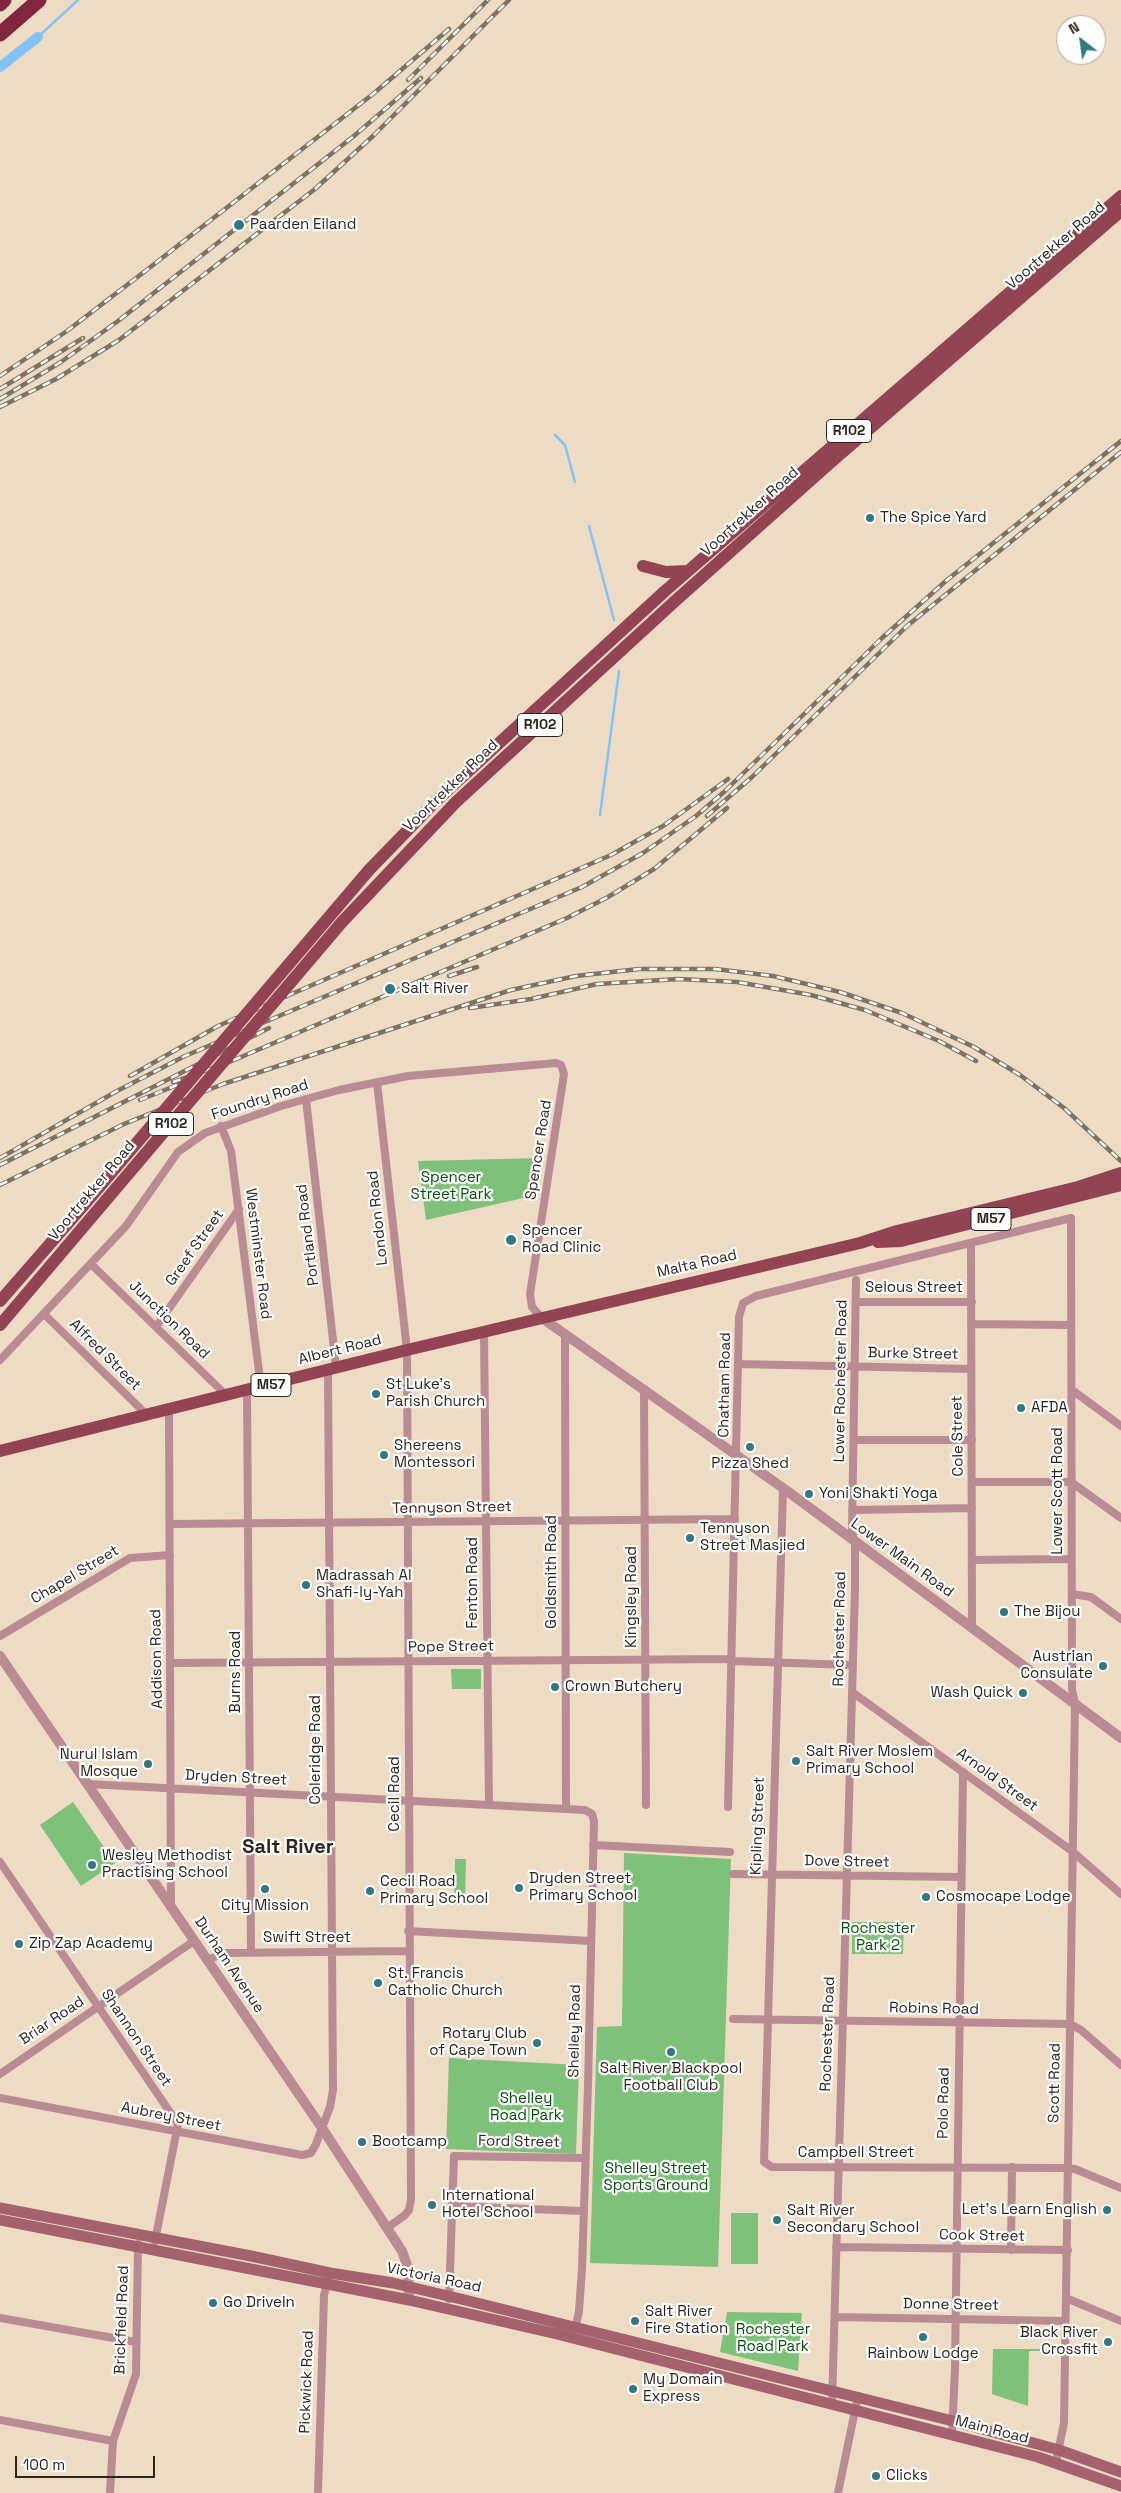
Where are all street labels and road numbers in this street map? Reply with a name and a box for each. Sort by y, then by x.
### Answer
street label: Voortrekker Road [1003,198,1109,294]
road number: R102 [826,420,872,442]
street label: Voortrekker Road [698,463,802,561]
road number: R102 [518,714,562,736]
street label: Voortrekker Road [400,736,502,836]
street label: Foundry Road [209,1076,311,1124]
street label: Spencer Road [522,1099,556,1201]
road number: R102 [148,1112,194,1136]
street label: Voortrekker Road [45,1137,139,1245]
street label: London Road [364,1170,392,1266]
street label: Portland Road [293,1183,323,1287]
street label: Westminster Road [241,1188,275,1320]
street label: Greef Street [162,1206,228,1290]
road number: M57 [971,1208,1011,1230]
street label: Malta Road [655,1246,739,1282]
street label: Junction Road [125,1277,213,1363]
street label: Selous Street [865,1279,963,1297]
street label: Lower Rochester Road [831,1299,851,1463]
street label: Alfred Street [66,1316,144,1394]
street label: Albert Road [297,1331,383,1369]
street label: Chatham Road [715,1332,735,1438]
street label: Burke Street [867,1344,959,1364]
road number: M57 [251,1374,291,1396]
street label: Cole Street [948,1395,968,1477]
street label: Lower Scott Road [1049,1427,1067,1555]
street label: Tennyson Street [392,1498,512,1518]
street label: Goldsmith Road [543,1515,561,1629]
street label: Lower Main Road [847,1515,957,1601]
street label: Fenton Road [464,1537,482,1629]
street label: Chapel Street [28,1542,122,1608]
street label: Kingsley Road [623,1546,641,1648]
street label: Rochester Road [830,1571,850,1687]
street label: Addison Road [147,1609,167,1709]
street label: Burns Road [227,1631,245,1713]
street label: Pope Street [408,1637,494,1657]
street label: Coleridge Road [307,1695,325,1805]
street label: Arnold Street [953,1744,1041,1816]
street label: Cecil Road [386,1756,404,1832]
street label: Dryden Street [184,1766,288,1790]
street label: Kipling Street [747,1777,769,1875]
street label: Dove Street [804,1852,890,1872]
street label: Durham Avenue [190,1913,268,2017]
street label: Swift Street [263,1929,351,1947]
street label: Rochester Road [817,1976,839,2092]
street label: Shelley Road [565,1984,585,2078]
street label: Shannon Street [97,1986,175,2090]
street label: Briar Road [16,1993,88,2049]
street label: Robins Road [889,1999,979,2019]
street label: Scott Road [1045,2043,1065,2123]
street label: Polo Road [934,2067,954,2139]
street label: Aubrey Street [119,2098,223,2136]
street label: Ford Street [478,2132,560,2152]
street label: Campbell Street [798,2144,914,2162]
street label: Cook Street [939,2226,1025,2246]
street label: Victoria Road [385,2259,483,2297]
street label: Brickfield Road [111,2265,133,2375]
street label: Donne Street [903,2295,999,2315]
street label: Pickwick Road [296,2330,318,2434]
street label: Main Road [953,2412,1031,2448]

